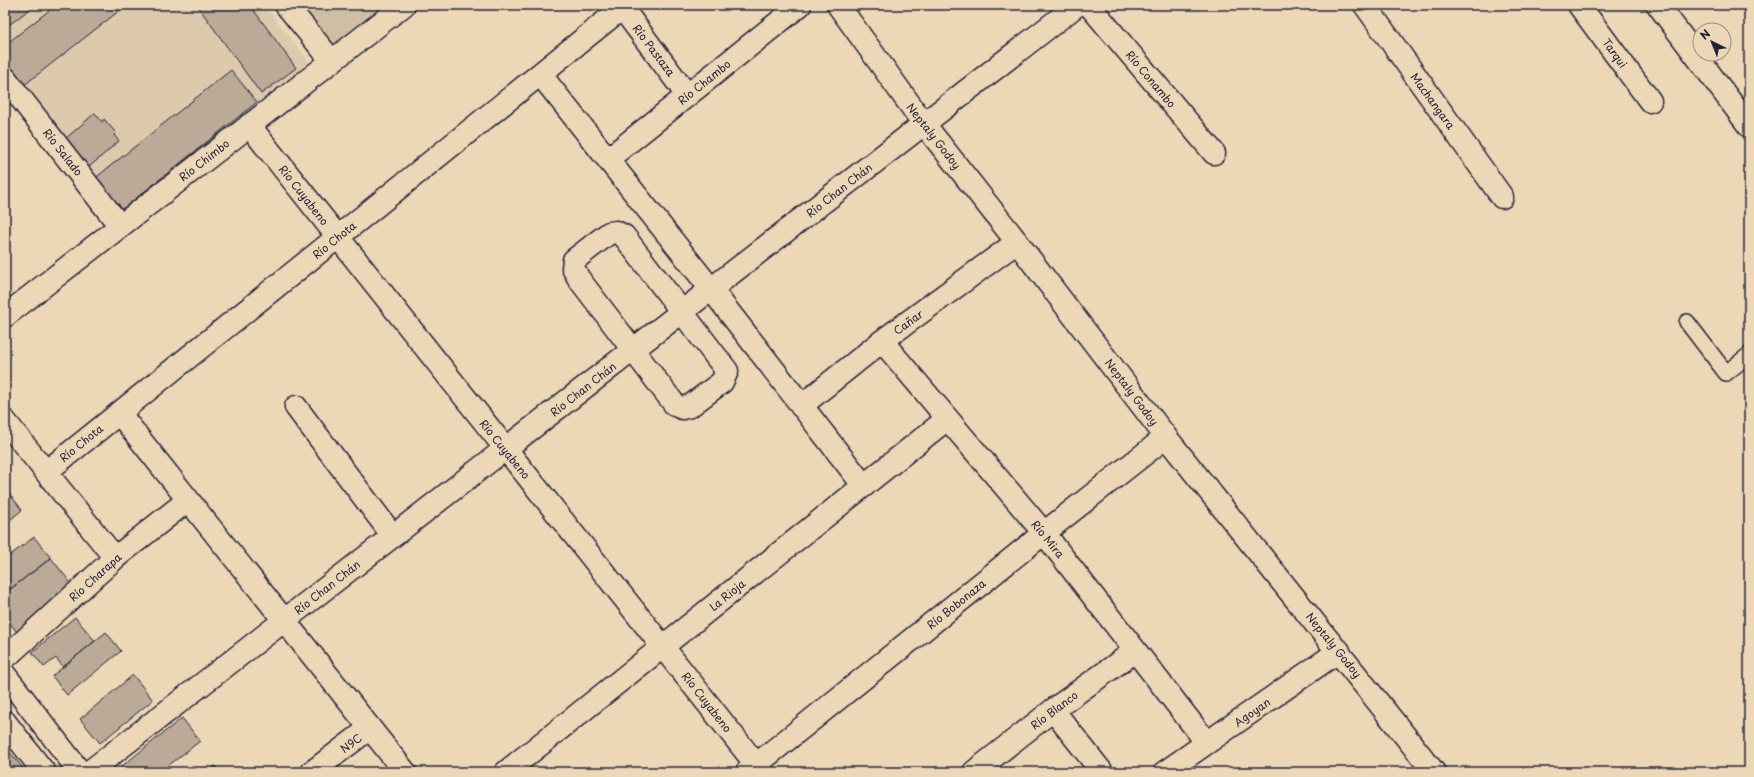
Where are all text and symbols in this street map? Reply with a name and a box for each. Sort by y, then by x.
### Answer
street label: Río Pastaza [629,20,679,80]
north arrow [1692,22,1732,62]
text: N [1696,25,1714,44]
street label: Tarqui [1598,35,1632,71]
street label: Río Conambo [1122,47,1180,111]
street label: Río Chambo [674,55,734,109]
street label: Machangara [1407,69,1459,133]
street label: Neptaly Godoy [903,99,965,173]
street label: Río Salado [39,125,87,179]
street label: Río Chimbo [175,135,233,185]
street label: Río Chan Chán [802,159,876,221]
street label: Río Cuyabeno [275,161,333,229]
street label: Río Chota [308,217,360,263]
street label: Cañar [890,305,926,339]
street label: Neptaly Godoy [1101,355,1163,429]
street label: Río Chan Chán [546,358,620,420]
street label: Río Cuyabeno [476,415,534,483]
street label: Río Chota [55,420,107,466]
street label: Río Mira [1027,516,1069,562]
street label: Río Charapa [65,549,125,605]
street label: Río Chan Chán [290,556,364,618]
street label: La Rioja [705,575,749,615]
street label: Río Bobonaza [923,575,989,633]
street label: Neptaly Godoy [1302,609,1366,681]
street label: Río Cuyabeno [678,668,736,736]
street label: Río Blanco [1027,687,1081,733]
street label: Agoyan [1230,693,1274,731]
street label: N9C [336,729,366,757]

